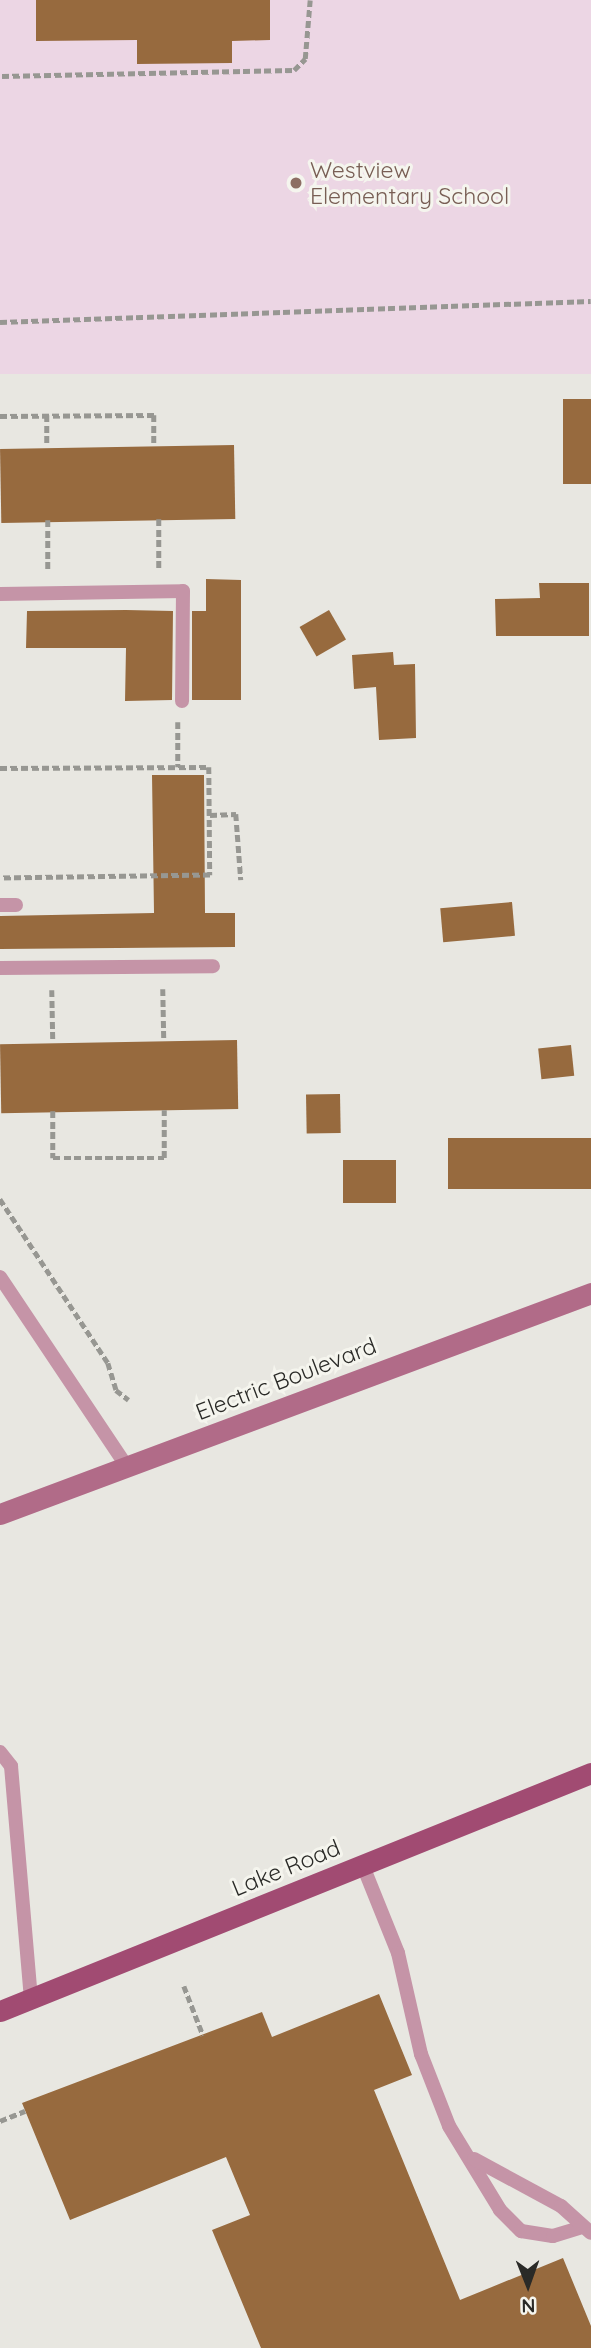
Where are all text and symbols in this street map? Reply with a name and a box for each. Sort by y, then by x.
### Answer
place label: Westview Elementary School [310,156,509,210]
marker: Westview Elementary School [288,175,304,191]
street label: Electric Boulevard [192,1332,380,1426]
street label: Lake Road [228,1834,344,1902]
north arrow [493,2250,563,2320]
text: N [521,2294,536,2318]

